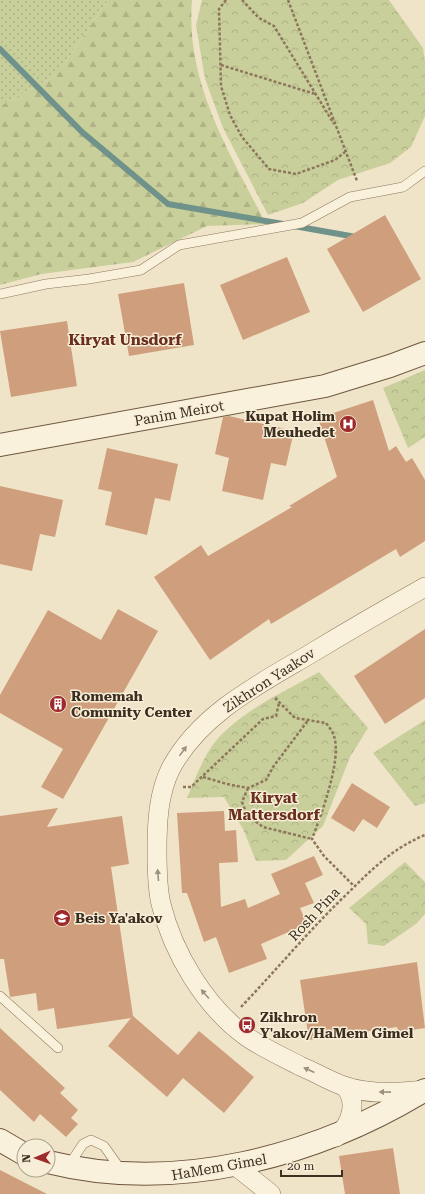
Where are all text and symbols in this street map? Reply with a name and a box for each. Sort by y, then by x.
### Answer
district label: Kiryat Unsdorf [68,331,182,349]
street label: Panim Meirot [133,397,225,429]
place label: Kupat Holim Meuhedet [245,408,335,440]
hospital icon: Kupat Holim Meuhedet [338,414,358,434]
street label: Zikhron Yaakov [220,644,319,716]
place label: Romemah Comunity Center [71,688,193,720]
building icon: Romemah Comunity Center [48,694,68,714]
one-way arrow [179,746,187,756]
district label: Kiryat Mattersdorf [228,789,321,824]
one-way arrow [155,869,161,881]
street label: Rosh Pina [285,884,343,944]
school or university icon: Beis Ya'akov [52,908,72,928]
place label: Beis Ya'akov [75,910,163,926]
one-way arrow [200,989,209,1000]
place label: Zikhron Y'akov/HaMem Gimel [260,1009,414,1041]
bus stop icon: Zikhron Y'akov/HaMem Gimel [237,1015,257,1035]
one-way arrow [303,1067,314,1073]
one-way arrow [378,1089,391,1095]
north arrow [16,1138,56,1178]
street label: HaMem Gimel [170,1151,268,1183]
scale bar [281,1152,342,1178]
text: N [20,1153,33,1163]
text: 20 m [287,1159,314,1173]

